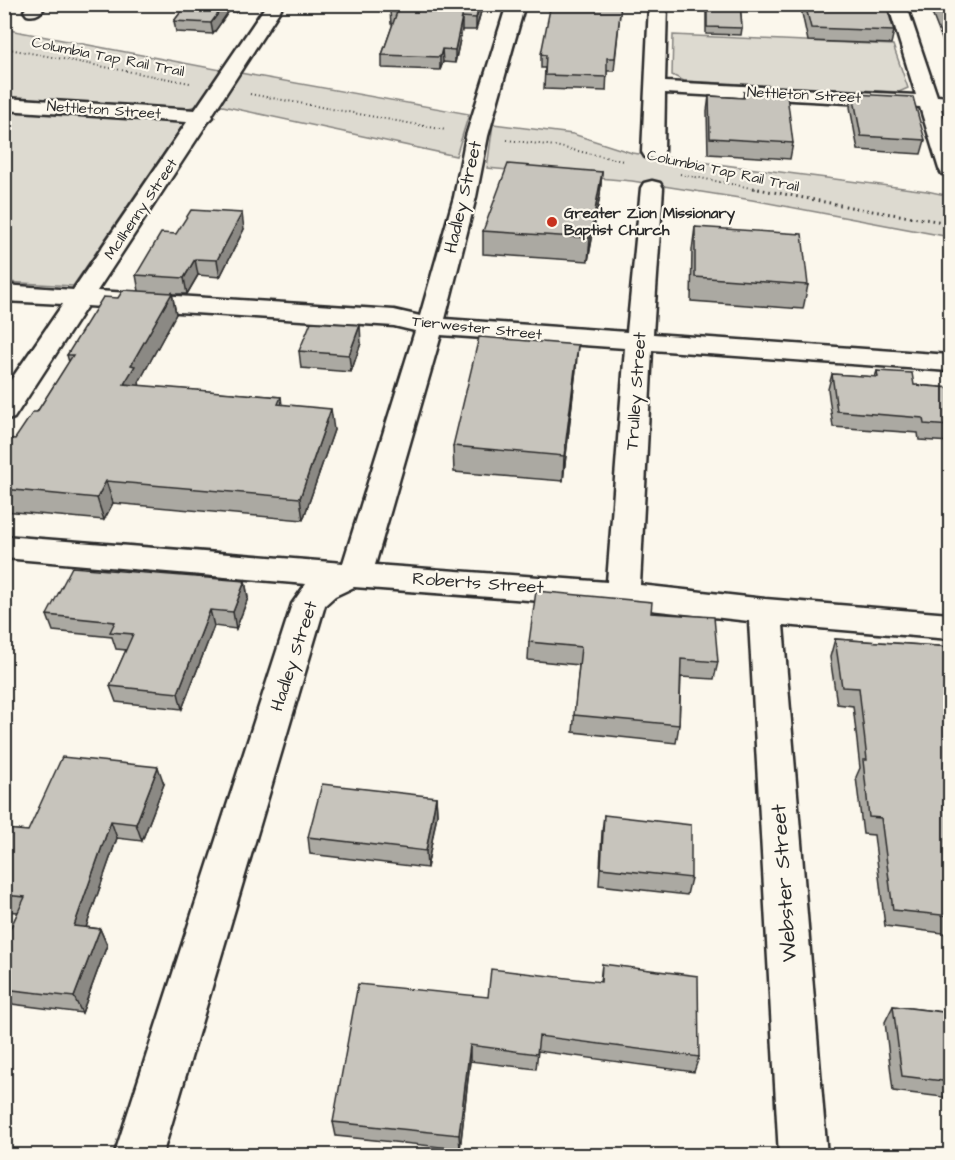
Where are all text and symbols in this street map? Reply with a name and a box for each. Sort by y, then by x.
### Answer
street label: Columbia Tap Rail Trail [30,32,186,82]
street label: Nettleton Street [746,82,862,108]
street label: Nettleton Street [46,96,162,124]
street label: Hadley Street [438,138,489,256]
street label: Columbia Tap Rail Trail [645,145,801,197]
street label: McIlhenny Street [99,154,183,264]
place label: Greater Zion Missionary Baptist Church [564,203,736,241]
marker: Greater Zion Missionary Baptist Church [545,215,559,229]
street label: Tierwester Street [411,311,543,345]
street label: Trulley Street [619,330,654,451]
street label: Roberts Street [411,566,545,600]
street label: Hadley Street [264,597,325,715]
street label: Webster Street [764,803,804,963]

